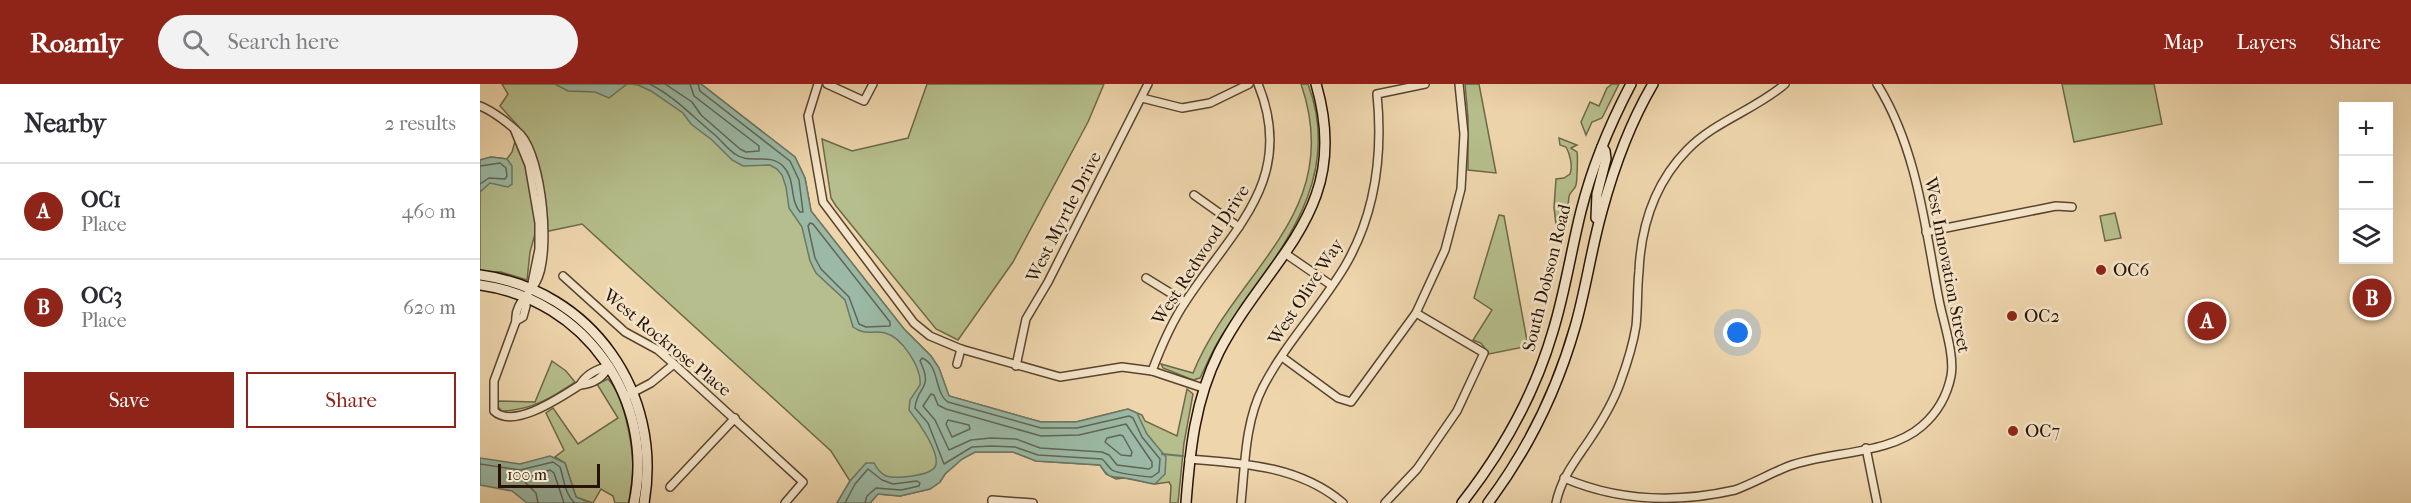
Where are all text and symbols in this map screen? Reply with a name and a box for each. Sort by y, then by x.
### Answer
search box [158,15,578,69]
text: Roamly [30,26,122,59]
icon: search [179,26,212,59]
text: Search here [227,29,339,55]
text: Map [2163,30,2204,54]
text: Layers [2237,30,2296,54]
text: Share [2329,30,2381,54]
map controls [2339,102,2393,264]
button: + [2339,102,2393,156]
text: Nearby [24,108,106,139]
text: 2 results [385,112,456,135]
street label: West Myrtle Drive [1022,148,1106,287]
button: − [2339,156,2393,210]
street label: West Innovation Street [1919,174,1974,355]
street label: West Redwood Drive [1147,181,1254,330]
text: OC1 [81,187,121,213]
text: A [37,200,50,223]
text: 460 m [401,200,456,223]
street label: South Dobson Road [1519,202,1576,354]
button: layers [2339,210,2393,264]
text: Place [81,213,127,236]
street label: West Olive Way [1263,234,1349,350]
place label: OC6 [2113,260,2149,281]
marker: OC6 [2094,263,2108,277]
pin: B [2352,276,2392,320]
text: OC3 [81,283,122,309]
street label: West Rockrose Place [598,284,735,401]
text: B [37,296,50,319]
text: 620 m [403,296,456,319]
pin: A [2188,298,2226,344]
place label: OC2 [2024,306,2060,327]
text: Place [81,309,127,332]
marker: OC2 [2005,309,2019,323]
your location [1723,318,1752,347]
button: Save [24,372,234,428]
button: Share [246,372,456,428]
place label: OC7 [2025,421,2060,442]
marker: OC7 [2006,424,2020,438]
scale bar [498,461,600,488]
text: 100 m [507,465,547,484]

